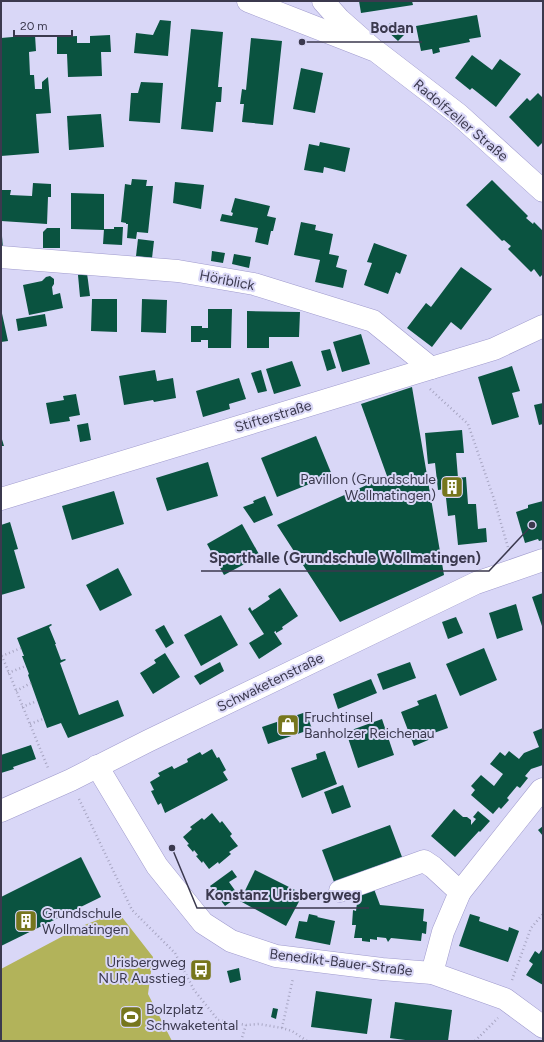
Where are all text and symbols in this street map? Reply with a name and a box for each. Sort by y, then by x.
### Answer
scale bar [14,12,72,38]
callout: Bodan [363,15,422,42]
text: 20 m [20,19,48,33]
text: Bodan [370,19,414,37]
street label: Radolfzeller Straße [410,76,512,165]
street label: Höriblick [198,267,256,294]
street label: Stifterstraße [233,397,314,436]
place label: Pavillon (Grundschule Wollmatingen) [300,471,436,504]
building icon: Pavillon (Grundschule Wollmatingen) [439,474,465,500]
callout: Sporthalle (Grundschule Wollmatingen) [201,544,489,571]
text: Sporthalle (Grundschule Wollmatingen) [209,549,481,567]
street label: Schwaketenstraße [214,649,326,716]
place label: Fruchtinsel Banholzer Reichenau [304,709,435,742]
shop icon: Fruchtinsel Banholzer Reichenau [275,712,301,738]
callout: Konstanz Urisbergweg [197,881,369,908]
text: Konstanz Urisbergweg [205,886,361,904]
place label: Grundschule Wollmatingen [42,905,128,938]
building icon: Grundschule Wollmatingen [13,908,39,934]
street label: Benedikt-Bauer-Straße [268,945,414,980]
place label: Urisbergweg NUR Ausstieg [98,954,186,987]
bus stop icon: Urisbergweg NUR Ausstieg [188,957,214,983]
place label: Bolzplatz Schwaketental [146,1001,238,1034]
sports icon: Bolzplatz Schwaketental [118,1004,144,1030]

